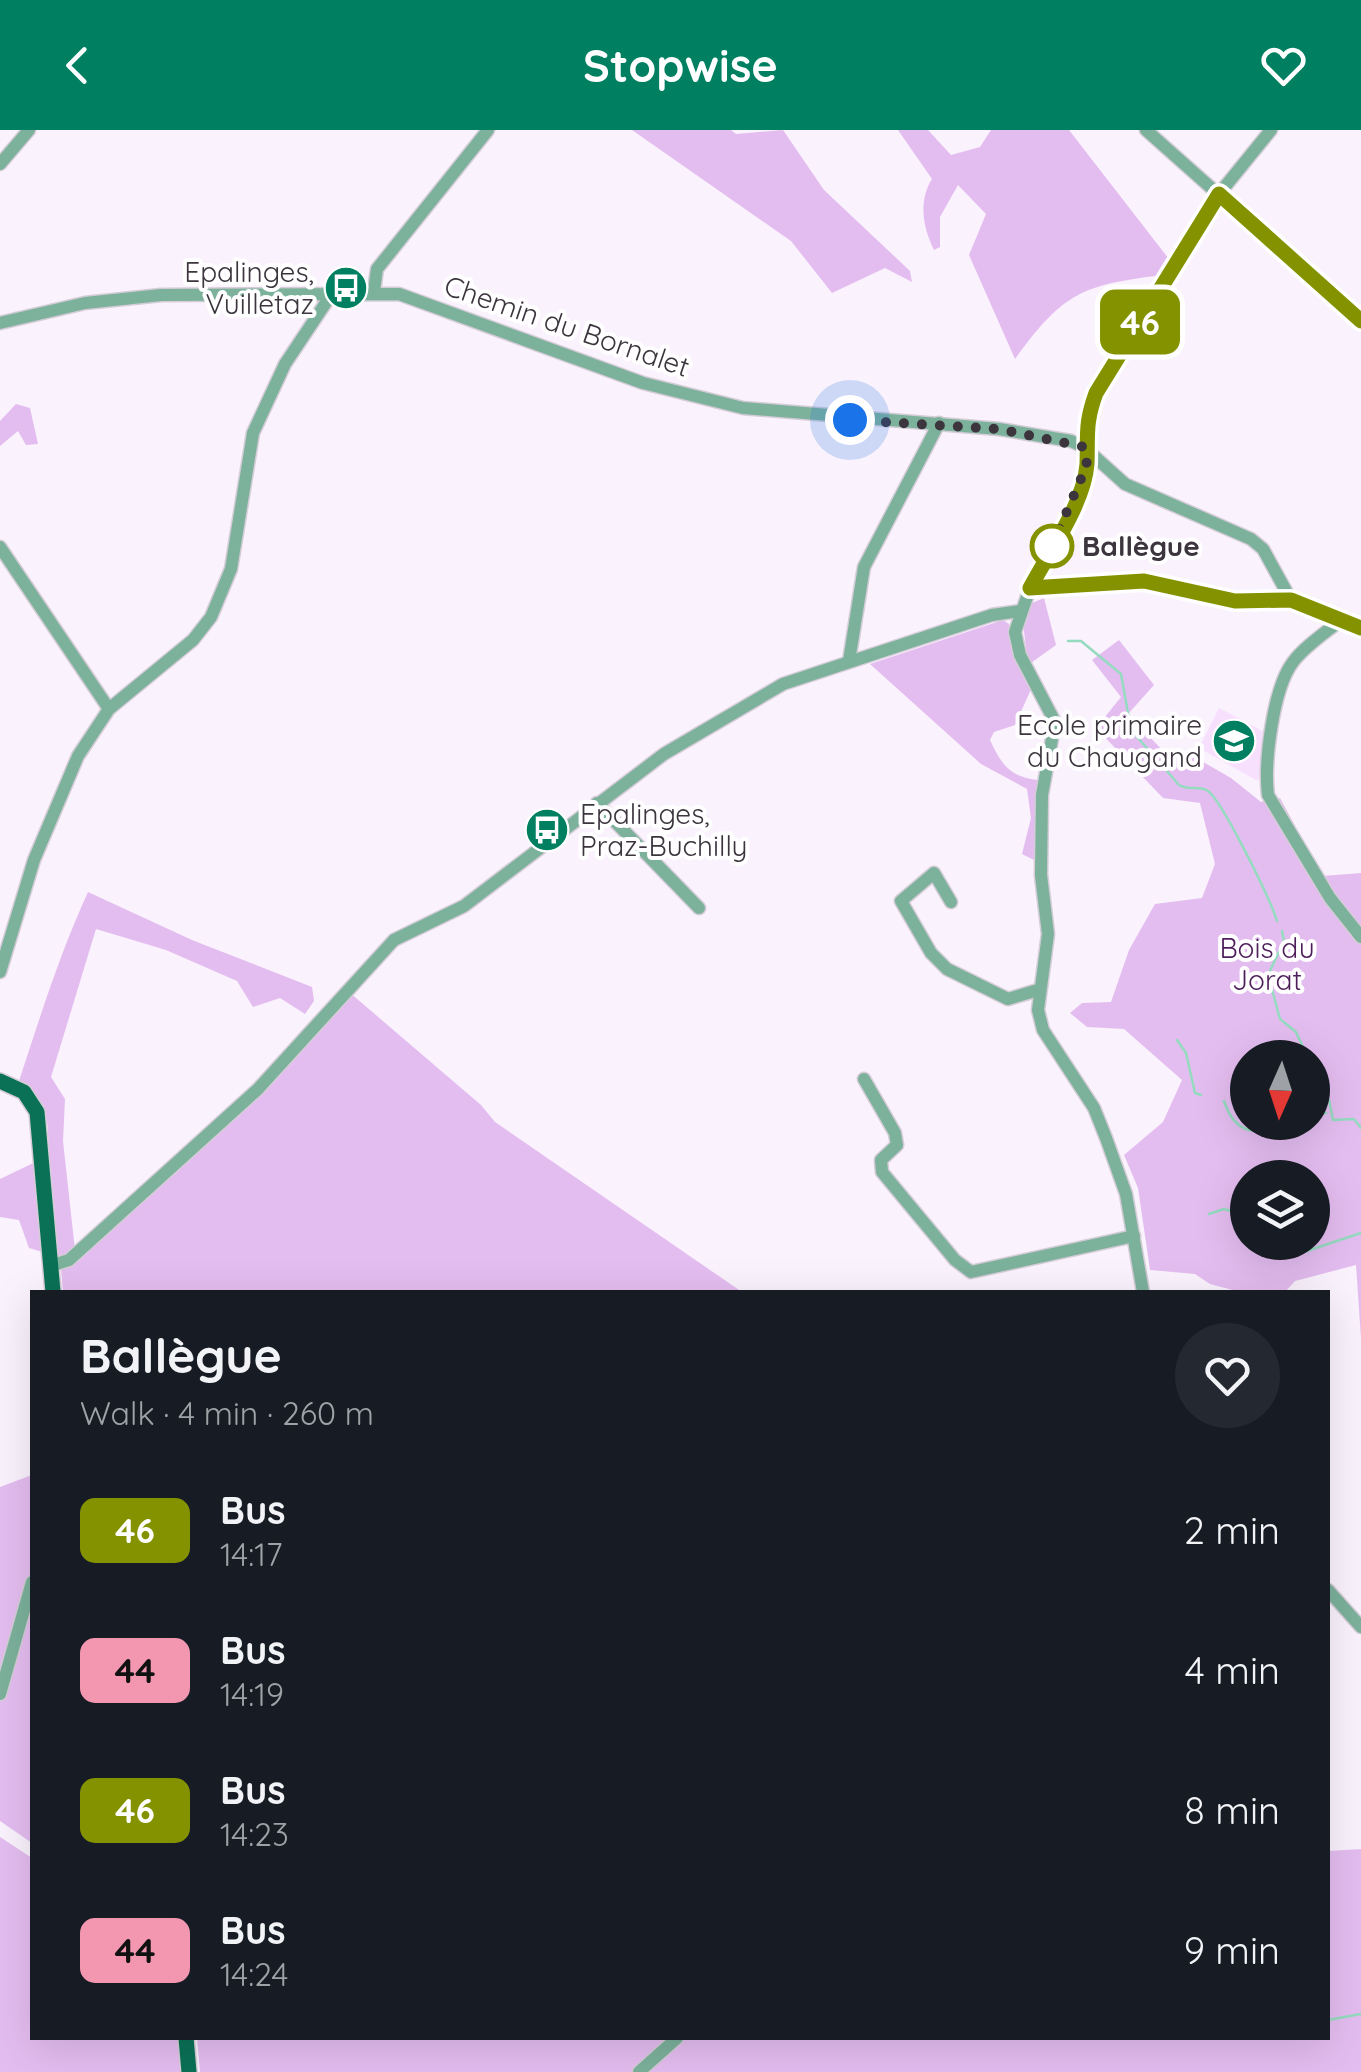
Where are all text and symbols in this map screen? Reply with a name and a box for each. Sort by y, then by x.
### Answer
text: Stopwise [583,37,778,93]
icon: back [50,38,105,93]
icon: heart [1256,38,1311,93]
place label: Epalinges, Vuilletaz [184,254,314,321]
bus stop icon: Epalinges, Vuilletaz [323,265,369,311]
street label: Chemin du Bornalet [440,267,694,384]
line badge: 46 [1095,290,1185,354]
text: 46 [1120,300,1160,344]
your location [825,395,875,445]
marker: Ballègue [1031,525,1073,567]
place label: Ballègue [1082,528,1200,563]
place label: Ecole primaire du Chaugand [1017,707,1202,774]
school or university icon: Ecole primaire du Chaugand [1211,718,1257,764]
place label: Epalinges, Praz-Buchilly [580,796,747,863]
bus stop icon: Epalinges, Praz-Buchilly [524,807,570,853]
park label: Bois du Jorat [1219,930,1315,997]
north arrow [1230,1040,1330,1140]
map controls [1230,1040,1330,1260]
button: layers [1230,1160,1330,1260]
button: heart [1175,1323,1280,1428]
text: Ballègue [80,1325,282,1385]
text: Walk · 4 min · 260 m [80,1393,374,1433]
text: Bus [220,1486,286,1534]
text: 2 min [1184,1506,1280,1554]
text: 46 [115,1508,155,1552]
text: 14:17 [220,1534,282,1574]
text: Bus [220,1626,286,1674]
text: 4 min [1185,1646,1280,1694]
text: 44 [114,1648,156,1692]
text: 14:19 [220,1674,284,1714]
text: Bus [220,1766,286,1814]
text: 8 min [1184,1786,1280,1834]
text: 46 [115,1788,155,1832]
text: 14:23 [220,1814,289,1854]
text: Bus [220,1906,286,1954]
text: 9 min [1184,1926,1280,1974]
text: 44 [114,1928,156,1972]
text: 14:24 [220,1954,288,1994]

